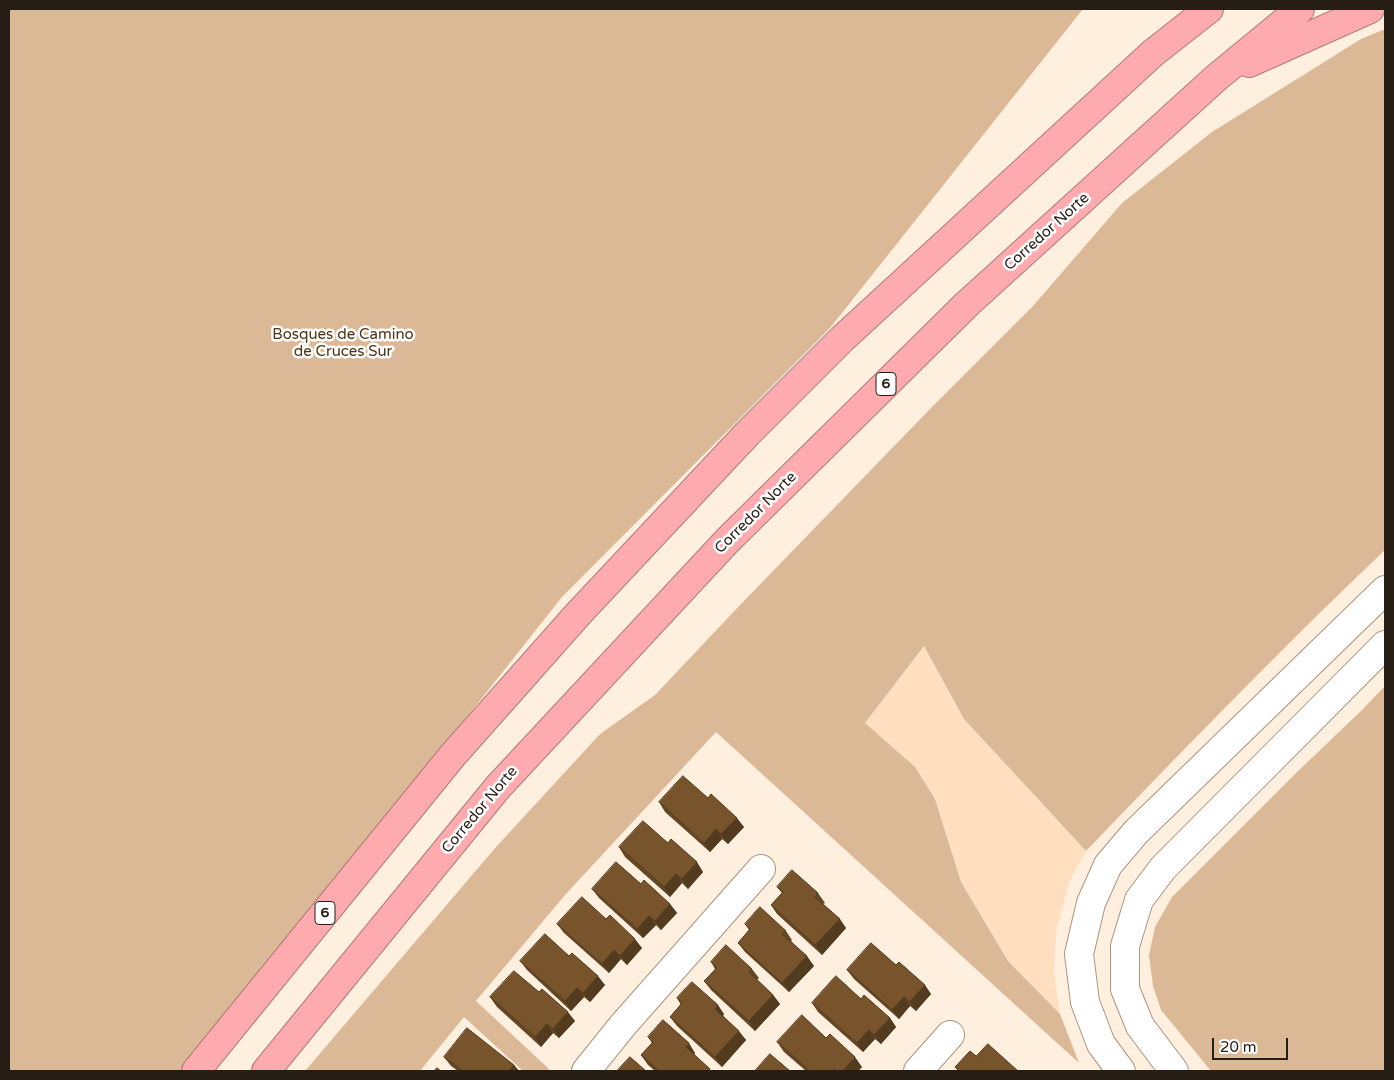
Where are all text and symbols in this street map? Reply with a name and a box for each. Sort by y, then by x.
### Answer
street label: Corredor Norte [1001,189,1093,275]
park label: Bosques de Camino de Cruces Sur [272,326,414,361]
road number: 6 [876,372,896,396]
street label: Corredor Norte [711,468,801,558]
street label: Corredor Norte [438,763,522,857]
road number: 6 [315,901,335,924]
scale bar [1214,1028,1290,1060]
text: 20 m [1220,1038,1257,1056]

